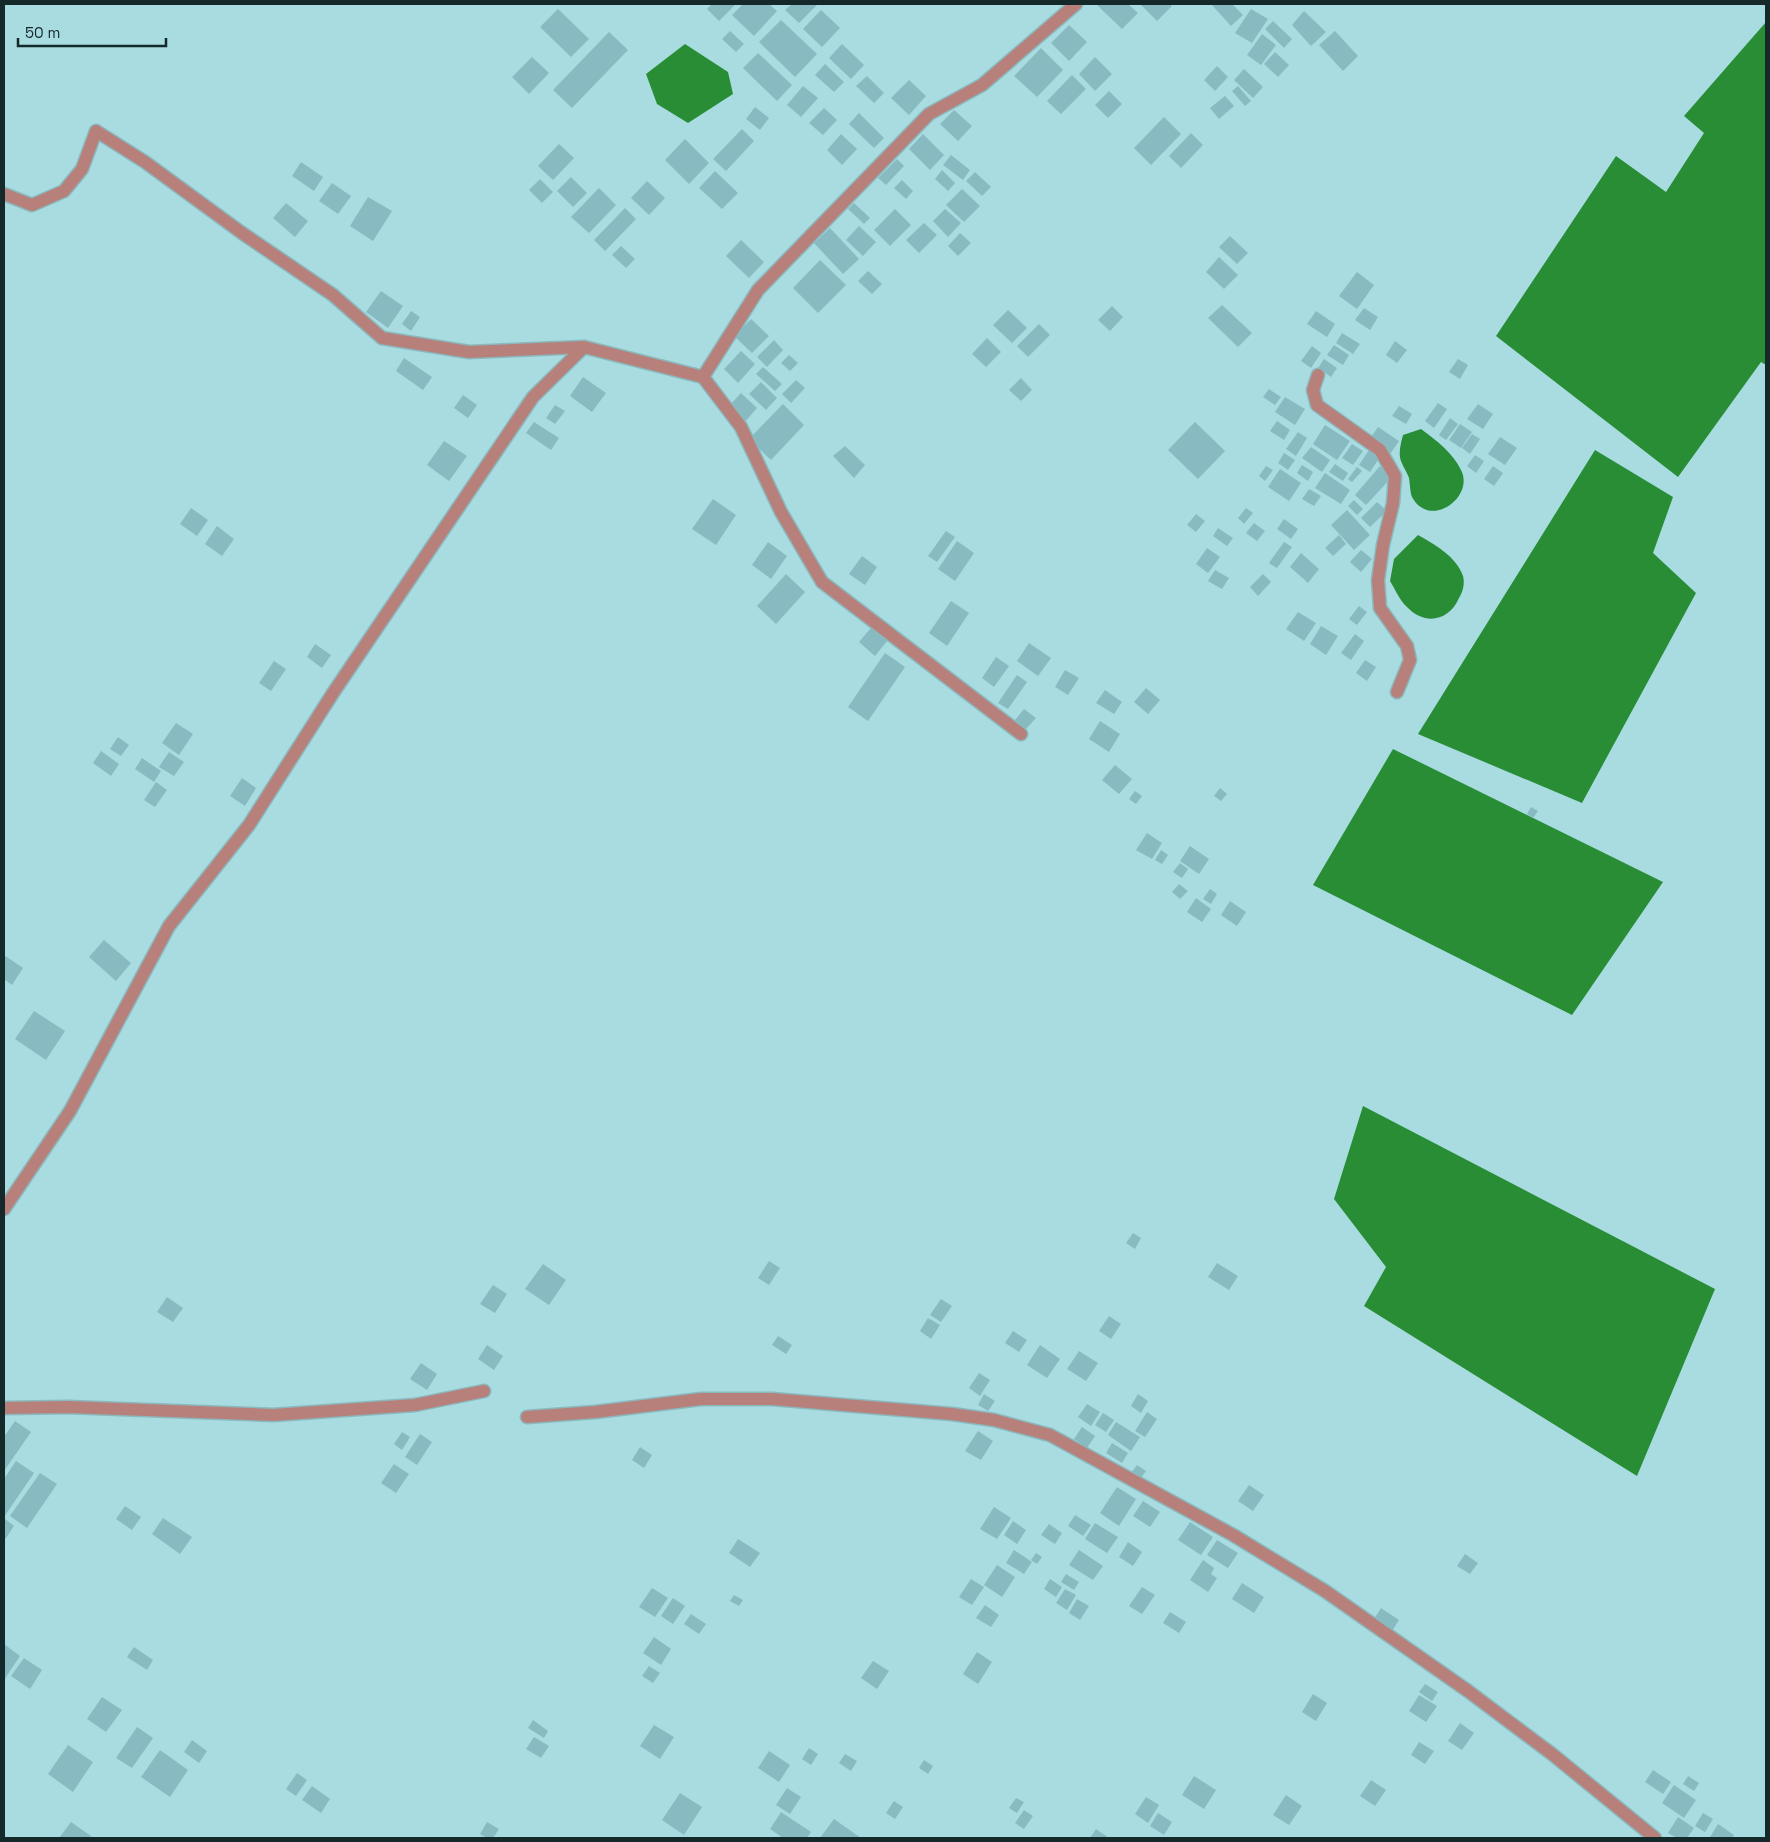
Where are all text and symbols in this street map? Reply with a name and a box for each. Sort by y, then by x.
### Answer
scale bar [18,15,165,47]
text: 50 m [25,23,60,42]

